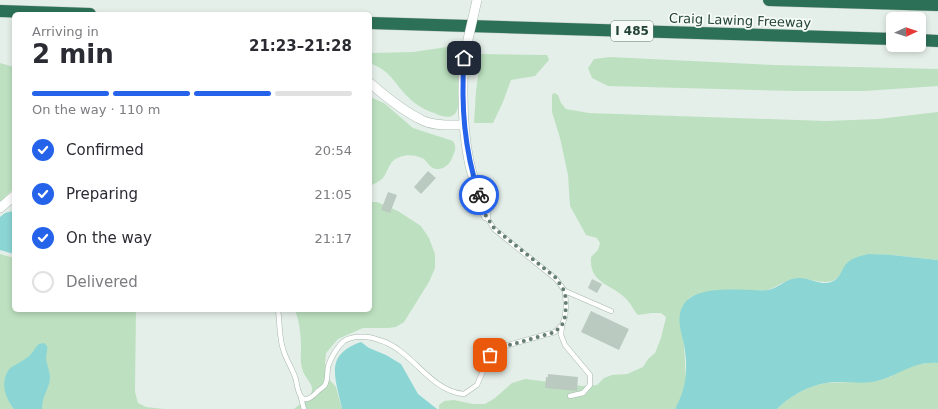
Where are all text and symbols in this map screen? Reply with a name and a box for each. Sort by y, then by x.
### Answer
street label: Craig Lawing Freeway [669,11,812,30]
north arrow [886,12,926,52]
map controls [886,12,926,52]
road number: I 485 [611,21,653,41]
text: Arriving in [32,24,99,39]
text: 21:23–21:28 [249,37,352,55]
text: 2 min [32,39,114,69]
pin [447,41,481,75]
icon: home [453,47,475,69]
text: On the way · 110 m [32,102,160,117]
icon: check [32,139,54,161]
text: Confirmed [66,141,144,159]
text: 20:54 [315,143,352,158]
courier [459,175,499,215]
icon: check [32,183,54,205]
icon: bike [468,184,490,206]
text: Preparing [66,185,138,203]
text: 21:05 [315,187,352,202]
icon: check [32,227,54,249]
text: On the way [66,229,152,247]
text: 21:17 [315,231,352,246]
text: Delivered [66,273,138,291]
pin [473,338,507,372]
icon: bag [479,344,501,366]

